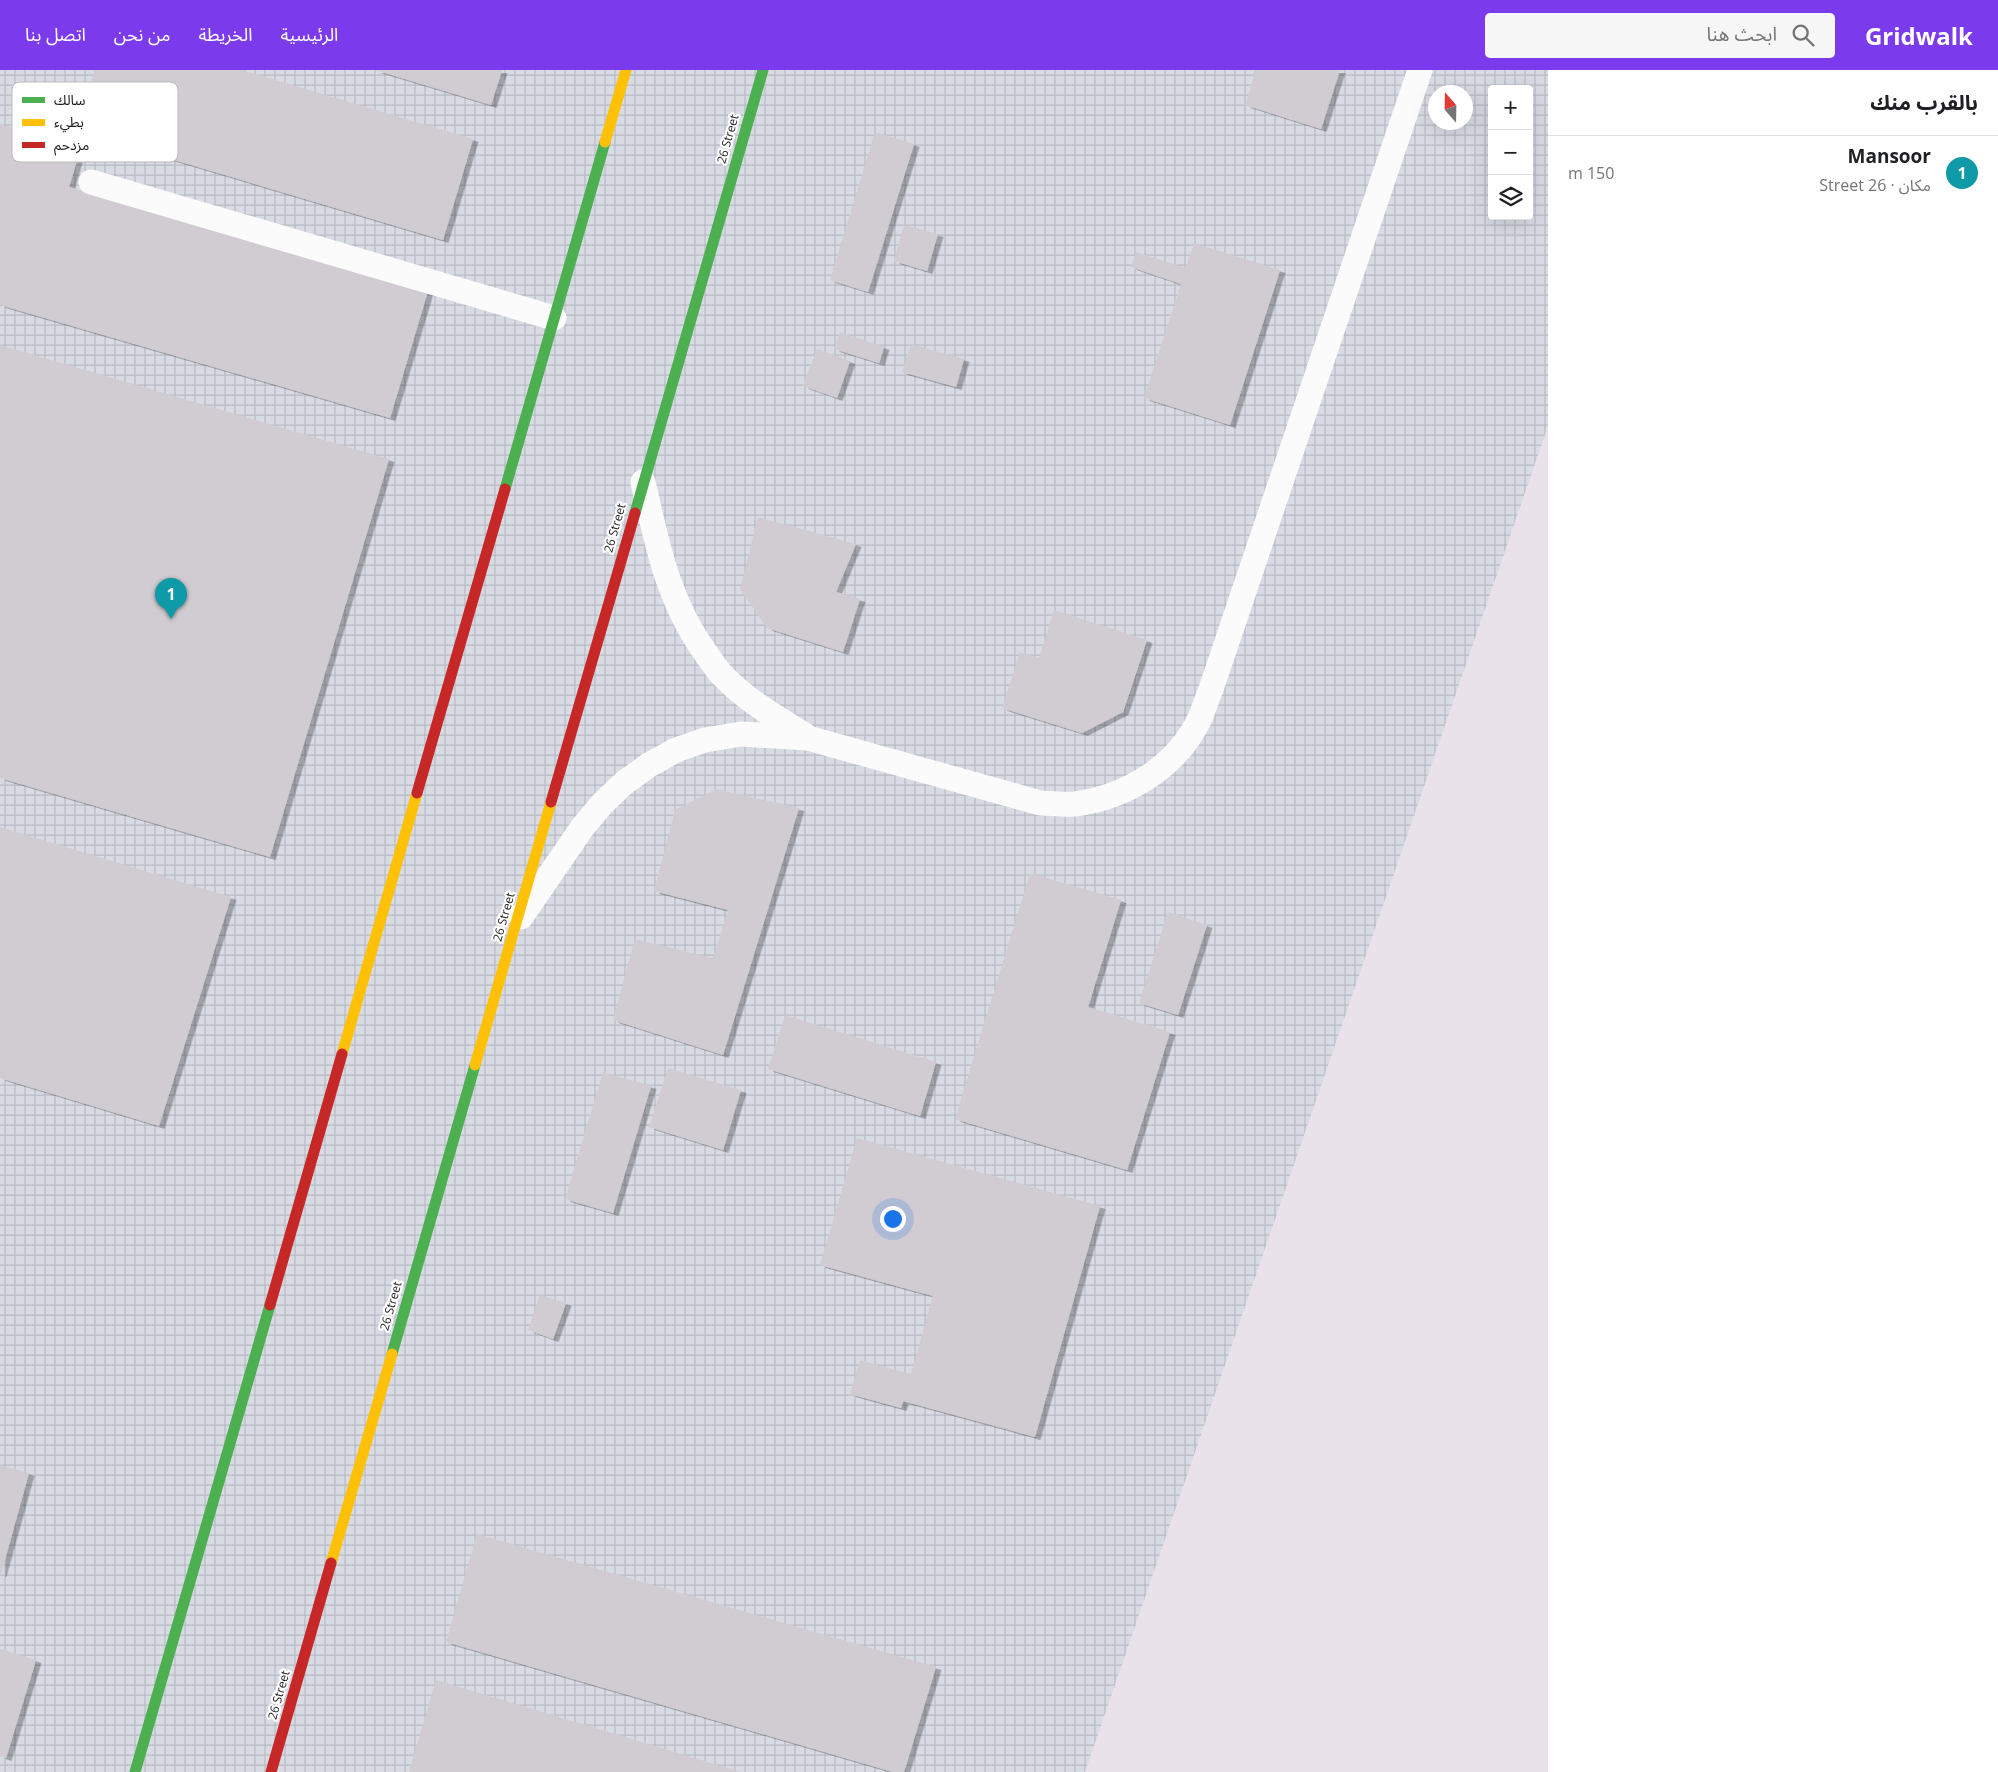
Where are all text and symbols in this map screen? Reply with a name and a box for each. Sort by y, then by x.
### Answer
search box [1485,13,1835,58]
text: Gridwalk [1865,19,1973,52]
text: ابحث هنا [1707,21,1777,47]
icon: search [1789,21,1817,49]
text: اتصل بنا [25,22,86,46]
text: من نحن [114,22,171,46]
text: الخريطة [199,22,252,46]
text: الرئيسية [280,22,338,46]
legend [12,82,178,162]
north arrow [1428,85,1473,130]
map controls [1488,85,1533,220]
button: + [1488,85,1533,130]
text: بالقرب منك [1870,88,1978,116]
text: سالك [54,90,86,109]
text: بطيء [54,112,84,133]
street label: 26 Street [712,112,743,165]
button: − [1488,130,1533,175]
text: مزدحم [54,135,89,156]
text: Mansoor [1848,143,1931,169]
text: 150 m [1568,162,1614,184]
text: 1 [1957,162,1967,184]
text: مكان · 26 Street [1819,174,1931,196]
button: layers [1488,175,1533,220]
street label: 26 Street [599,501,630,554]
pin: 1 [155,578,187,619]
street label: 26 Street [488,890,519,943]
your location [880,1206,906,1232]
street label: 26 Street [375,1279,406,1332]
street label: 26 Street [263,1668,294,1721]

